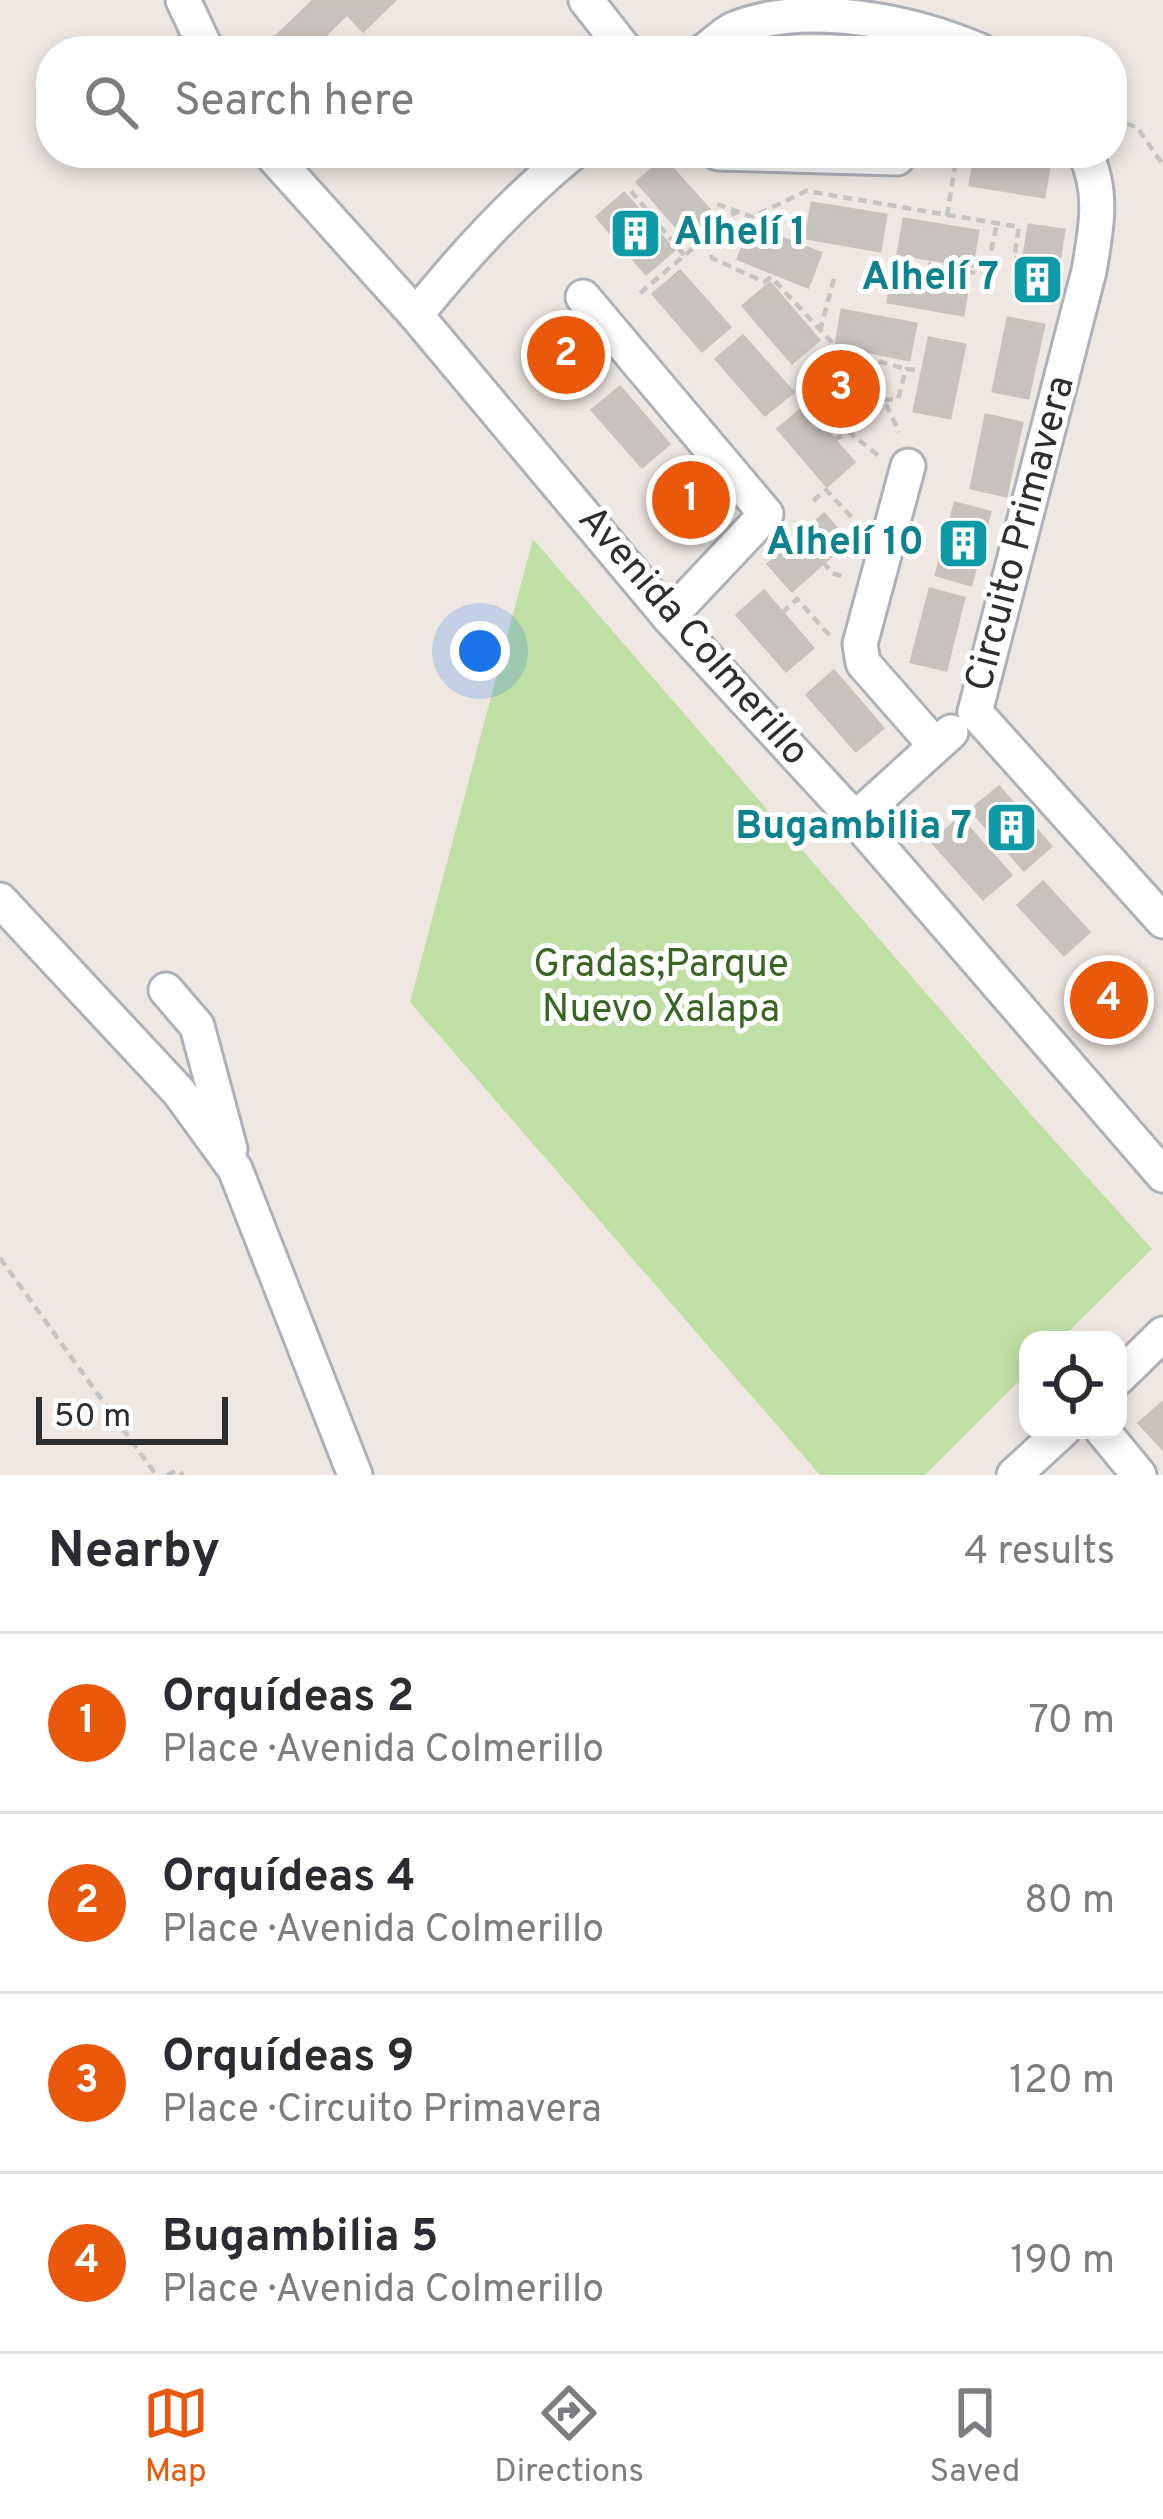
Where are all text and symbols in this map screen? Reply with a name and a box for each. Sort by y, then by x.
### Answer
search box [36,36,1127,168]
icon: search [78,69,144,135]
text: Search here [174,74,414,131]
building icon: Alhelí 1 [607,206,663,262]
place label: Alhelí 1 [674,210,806,259]
building icon: Alhelí 7 [1010,251,1066,307]
place label: Alhelí 7 [862,255,999,304]
pin: 2 [527,310,605,400]
pin: 3 [802,344,880,434]
street label: Circuito Primavera [956,371,1088,697]
pin: 1 [652,455,730,545]
street label: Avenida Colmerillo [566,497,818,777]
building icon: Alhelí 10 [935,516,991,572]
place label: Alhelí 10 [766,520,924,569]
your location [450,621,510,681]
building icon: Bugambilia 7 [983,800,1039,856]
place label: Bugambilia 7 [735,804,972,853]
park label: Gradas;Parque Nuevo Xalapa [533,942,789,1036]
pin: 4 [1070,955,1148,1045]
map controls [1019,1331,1127,1439]
button: locate [1019,1331,1127,1439]
scale bar [36,1391,228,1444]
text: 50 m [54,1397,131,1439]
text: Nearby [48,1521,220,1586]
text: 4 results [964,1529,1115,1578]
text: Orquídeas 2 [162,1670,414,1727]
text: 1 [79,1698,95,1747]
text: 70 m [1029,1698,1115,1747]
text: Place · Avenida Colmerillo [162,1727,604,1776]
text: Orquídeas 4 [162,1850,416,1907]
text: 2 [75,1878,99,1927]
text: 80 m [1024,1878,1115,1927]
text: Place · Avenida Colmerillo [162,1907,604,1956]
text: Orquídeas 9 [162,2030,414,2087]
text: 3 [75,2058,99,2107]
text: 120 m [1009,2058,1115,2107]
text: Place · Circuito Primavera [162,2087,602,2136]
text: Bugambilia 5 [162,2210,438,2267]
text: 4 [74,2238,100,2287]
text: 190 m [1010,2238,1115,2287]
text: Place · Avenida Colmerillo [162,2267,604,2316]
tab: Map [143,2380,209,2494]
tab: Directions [494,2380,644,2494]
tab: Saved [930,2380,1020,2494]

